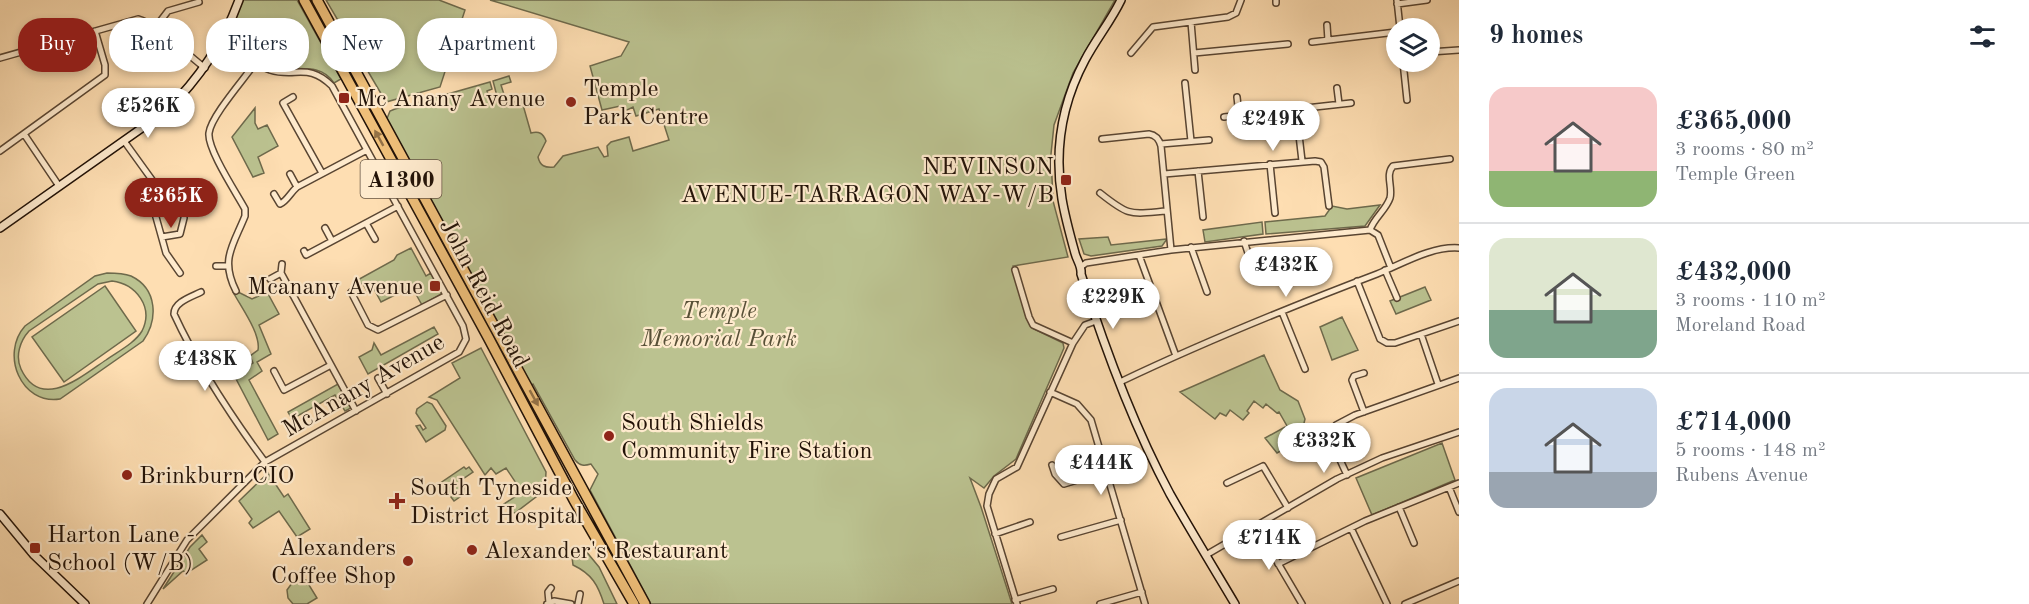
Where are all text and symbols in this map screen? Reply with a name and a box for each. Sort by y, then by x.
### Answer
chip: Buy [18,18,97,72]
chip: Rent [109,18,194,72]
chip: Filters [206,18,309,72]
chip: New [321,18,405,72]
chip: Apartment [417,18,557,72]
map controls [1386,18,1440,72]
button: layers [1386,18,1440,72]
icon: filters [1966,20,1999,53]
text: 9 homes [1489,23,1583,49]
place label: Temple Park Centre [583,78,709,130]
pin: £526K [106,88,190,139]
place label: Mc Anany Avenue [356,88,545,112]
marker: Mc Anany Avenue [337,91,351,105]
marker: Temple Park Centre [564,95,578,109]
text: £526K [116,97,180,117]
pin: £249K [1231,101,1315,152]
text: £365,000 [1675,109,1791,135]
text: £249K [1241,110,1305,130]
icon: home [1537,111,1609,183]
one-way arrow [374,130,384,147]
text: 3 rooms · 80 m² [1675,140,1814,160]
place label: NEVINSON AVENUE-TARRAGON WAY-W/B [681,156,1054,208]
road number: A1300 [360,160,442,198]
text: Temple Green [1675,165,1795,185]
marker: NEVINSON AVENUE-TARRAGON WAY-W/B [1059,173,1073,187]
pin: £365K [129,178,213,229]
text: £365K [139,187,203,207]
street label: John Reid Road [434,215,533,372]
pin: £432K [1244,247,1328,298]
text: £432K [1254,256,1318,276]
text: £432,000 [1675,260,1791,286]
icon: home [1537,262,1609,334]
place label: Mcanany Avenue [247,276,423,300]
marker: Mcanany Avenue [428,279,442,293]
pin: £229K [1071,279,1155,330]
text: £229K [1081,288,1145,308]
text: 3 rooms · 110 m² [1675,291,1825,311]
park label: Temple Memorial Park [640,300,797,352]
text: Moreland Road [1675,316,1806,336]
street label: McAnany Avenue [279,331,449,443]
pin: £438K [163,341,247,392]
text: £438K [173,350,237,370]
one-way arrow [529,390,539,407]
text: £714,000 [1675,410,1791,436]
place label: South Shields Community Fire Station [621,412,872,464]
icon: home [1537,412,1609,484]
pin: £332K [1282,423,1366,474]
marker: South Shields Community Fire Station [602,429,616,443]
text: £332K [1292,432,1356,452]
text: 5 rooms · 148 m² [1675,441,1825,461]
pin: £444K [1059,445,1143,496]
text: £444K [1069,454,1133,474]
place label: Brinkburn CIO [139,465,294,489]
text: Rubens Avenue [1675,466,1808,486]
marker: Brinkburn CIO [120,468,134,482]
place label: South Tyneside District Hospital [410,477,583,529]
marker: South Tyneside District Hospital [388,492,406,510]
pin: £714K [1227,520,1311,571]
place label: Harton Lane - School (W/B) [47,524,195,576]
text: £714K [1237,529,1301,549]
place label: Alexanders Coffee Shop [271,537,396,589]
place label: Alexander's Restaurant [484,540,728,564]
marker: Harton Lane - School (W/B) [28,541,42,555]
marker: Alexander's Restaurant [465,543,479,557]
marker: Alexanders Coffee Shop [401,554,415,568]

